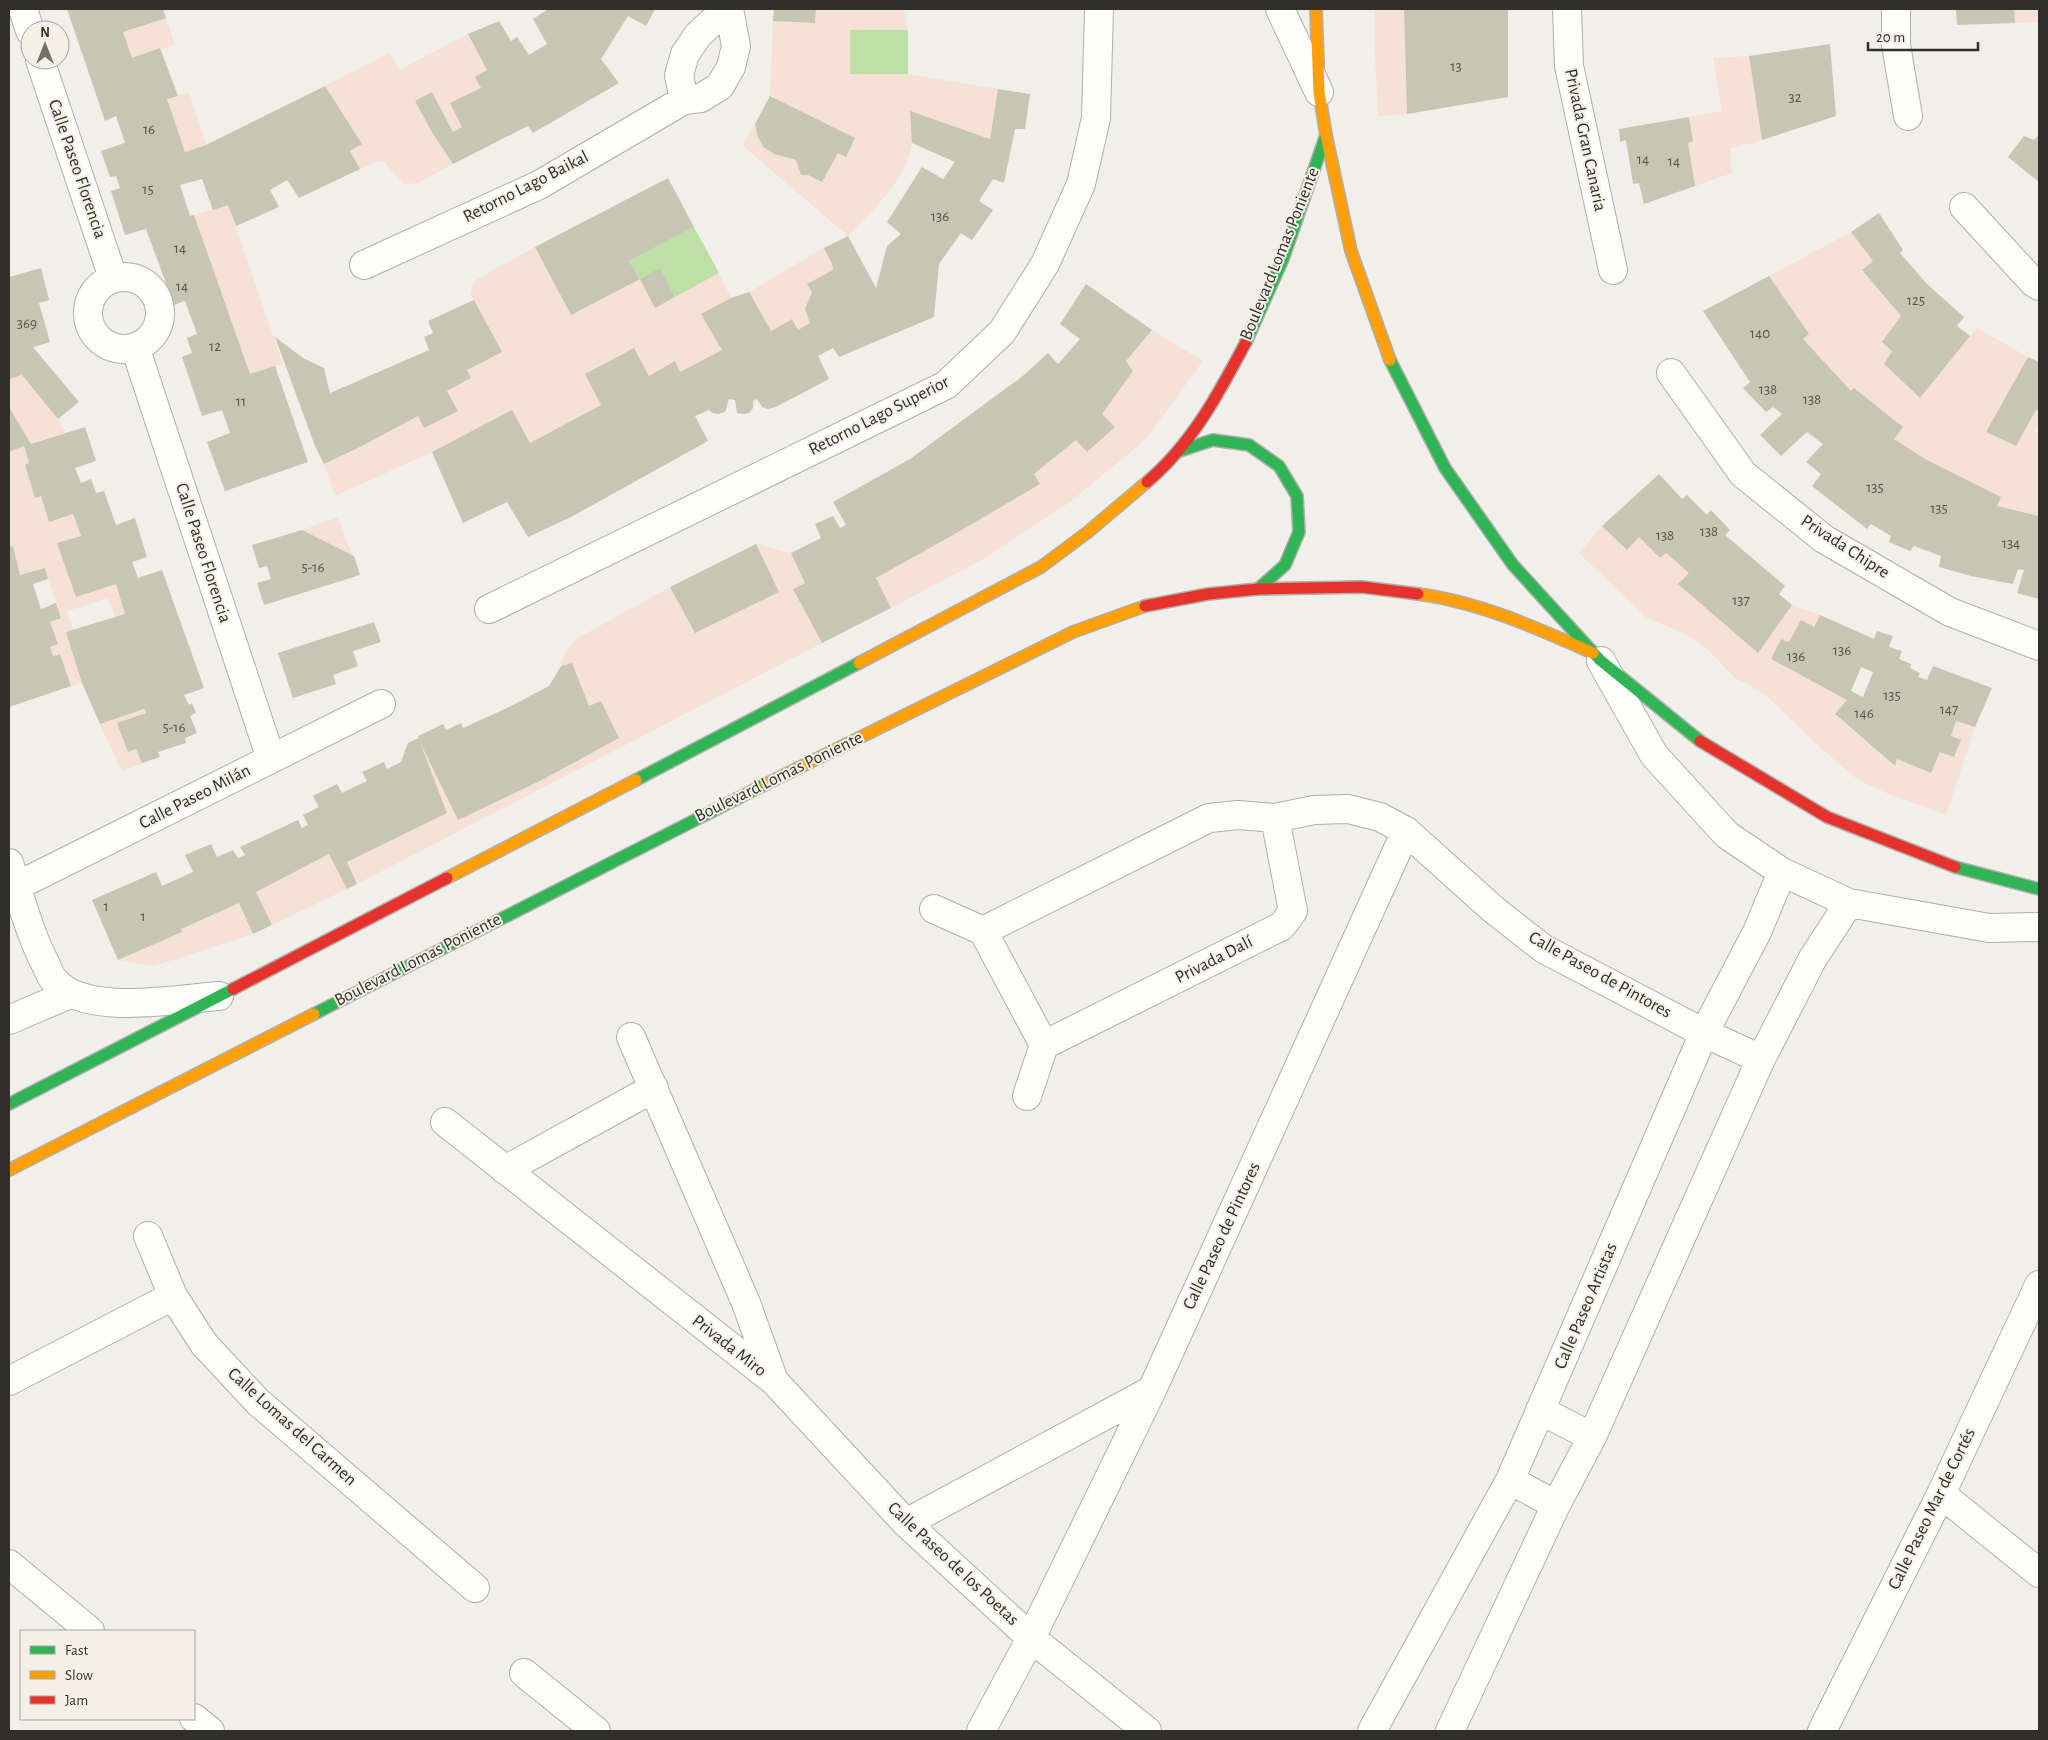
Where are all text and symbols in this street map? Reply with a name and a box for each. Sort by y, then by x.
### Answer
north arrow [20,20,70,70]
scale bar [1868,20,1978,52]
text: N [40,26,50,40]
text: 20 m [1876,30,1905,45]
house number: 13 [1450,59,1462,74]
street label: Privada Gran Canaria [1561,67,1609,213]
house number: 32 [1788,90,1802,105]
street label: Calle Paseo Florencia [45,97,109,241]
house number: 16 [143,122,155,137]
street label: Retorno Lago Baikal [460,148,592,226]
house number: 14 [1637,152,1649,167]
house number: 14 [1668,154,1680,169]
street label: Boulevard Lomas Poniente [1237,165,1323,343]
house number: 15 [142,182,154,197]
house number: 136 [931,209,949,224]
house number: 14 [174,241,186,256]
house number: 14 [176,279,188,294]
house number: 125 [1907,293,1925,308]
house number: 369 [17,316,37,331]
house number: 140 [1750,326,1770,341]
house number: 12 [209,339,221,354]
street label: Retorno Lago Superior [806,373,952,459]
house number: 138 [1759,382,1777,397]
house number: 138 [1803,392,1821,407]
house number: 11 [236,394,246,409]
house number: 135 [1866,480,1884,495]
street label: Calle Paseo Florencia [172,481,234,625]
house number: 135 [1930,501,1948,516]
street label: Privada Chipre [1797,512,1893,582]
house number: 138 [1700,524,1718,539]
house number: 138 [1656,528,1674,543]
house number: 134 [2002,536,2020,551]
house number: 5-16 [301,560,325,575]
house number: 137 [1732,593,1750,608]
house number: 136 [1833,643,1851,658]
house number: 136 [1787,649,1805,664]
house number: 135 [1883,688,1901,703]
house number: 147 [1940,702,1958,717]
house number: 146 [1854,706,1874,721]
house number: 5-16 [162,720,186,735]
street label: Boulevard Lomas Poniente [692,729,866,825]
street label: Calle Paseo Milán [136,761,254,833]
house number: 1 [103,899,109,914]
house number: 1 [140,909,146,924]
street label: Boulevard Lomas Poniente [332,910,504,1010]
street label: Calle Paseo de Pintores [1526,928,1674,1022]
street label: Privada Dalí [1172,933,1256,987]
street label: Calle Paseo de Pintores [1180,1160,1264,1312]
street label: Calle Paseo Artistas [1551,1240,1621,1372]
street label: Privada Miro [689,1312,770,1380]
street label: Calle Lomas del Carmen [224,1365,360,1489]
street label: Calle Paseo Mar de Cortés [1885,1425,1979,1593]
street label: Calle Paseo de los Poetas [884,1499,1022,1629]
legend [20,1630,195,1720]
text: Fast [65,1643,89,1658]
text: Slow [65,1668,93,1683]
text: Jam [65,1693,88,1708]

